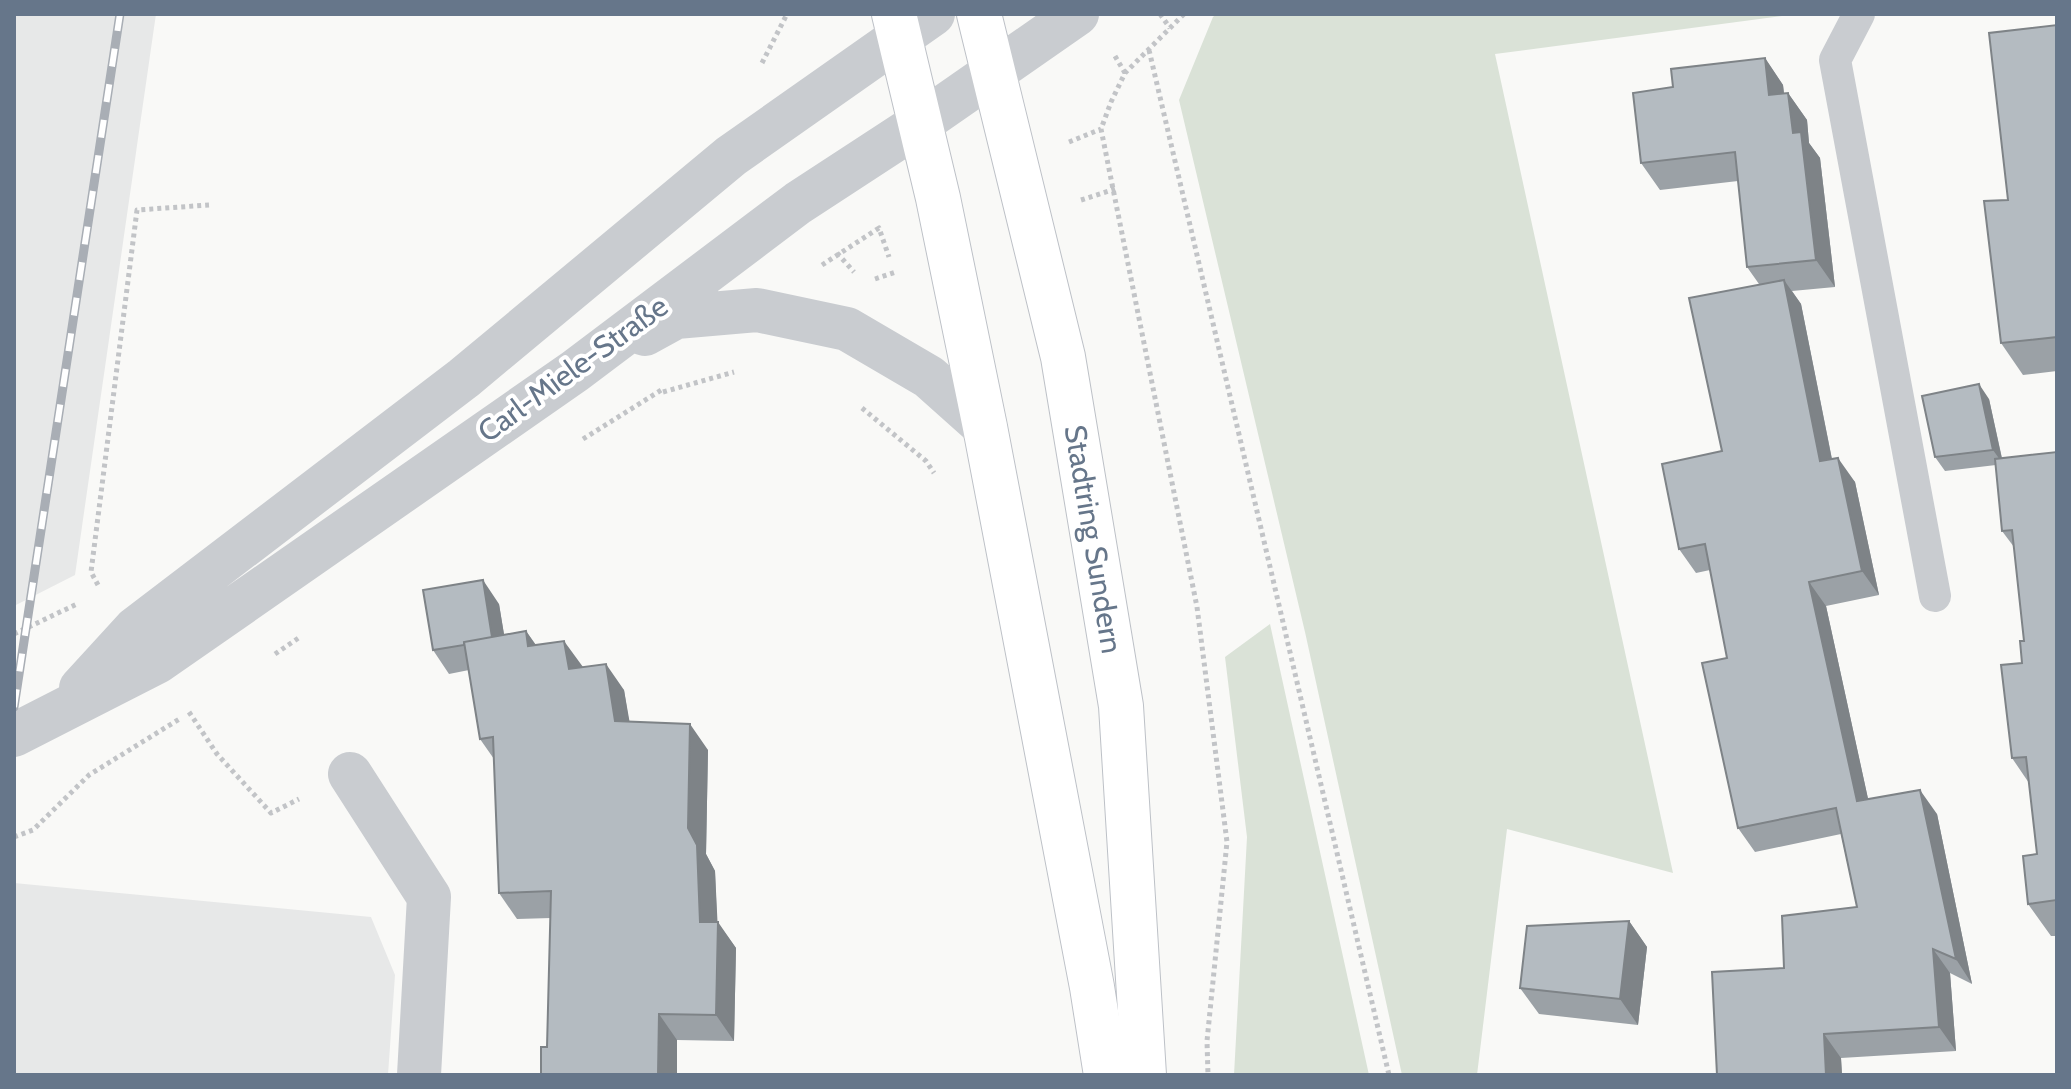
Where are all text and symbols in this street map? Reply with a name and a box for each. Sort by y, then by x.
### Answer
street label: Carl-Miele-Straße [470,287,675,450]
street label: Stadtring Sundern [1057,422,1131,656]

